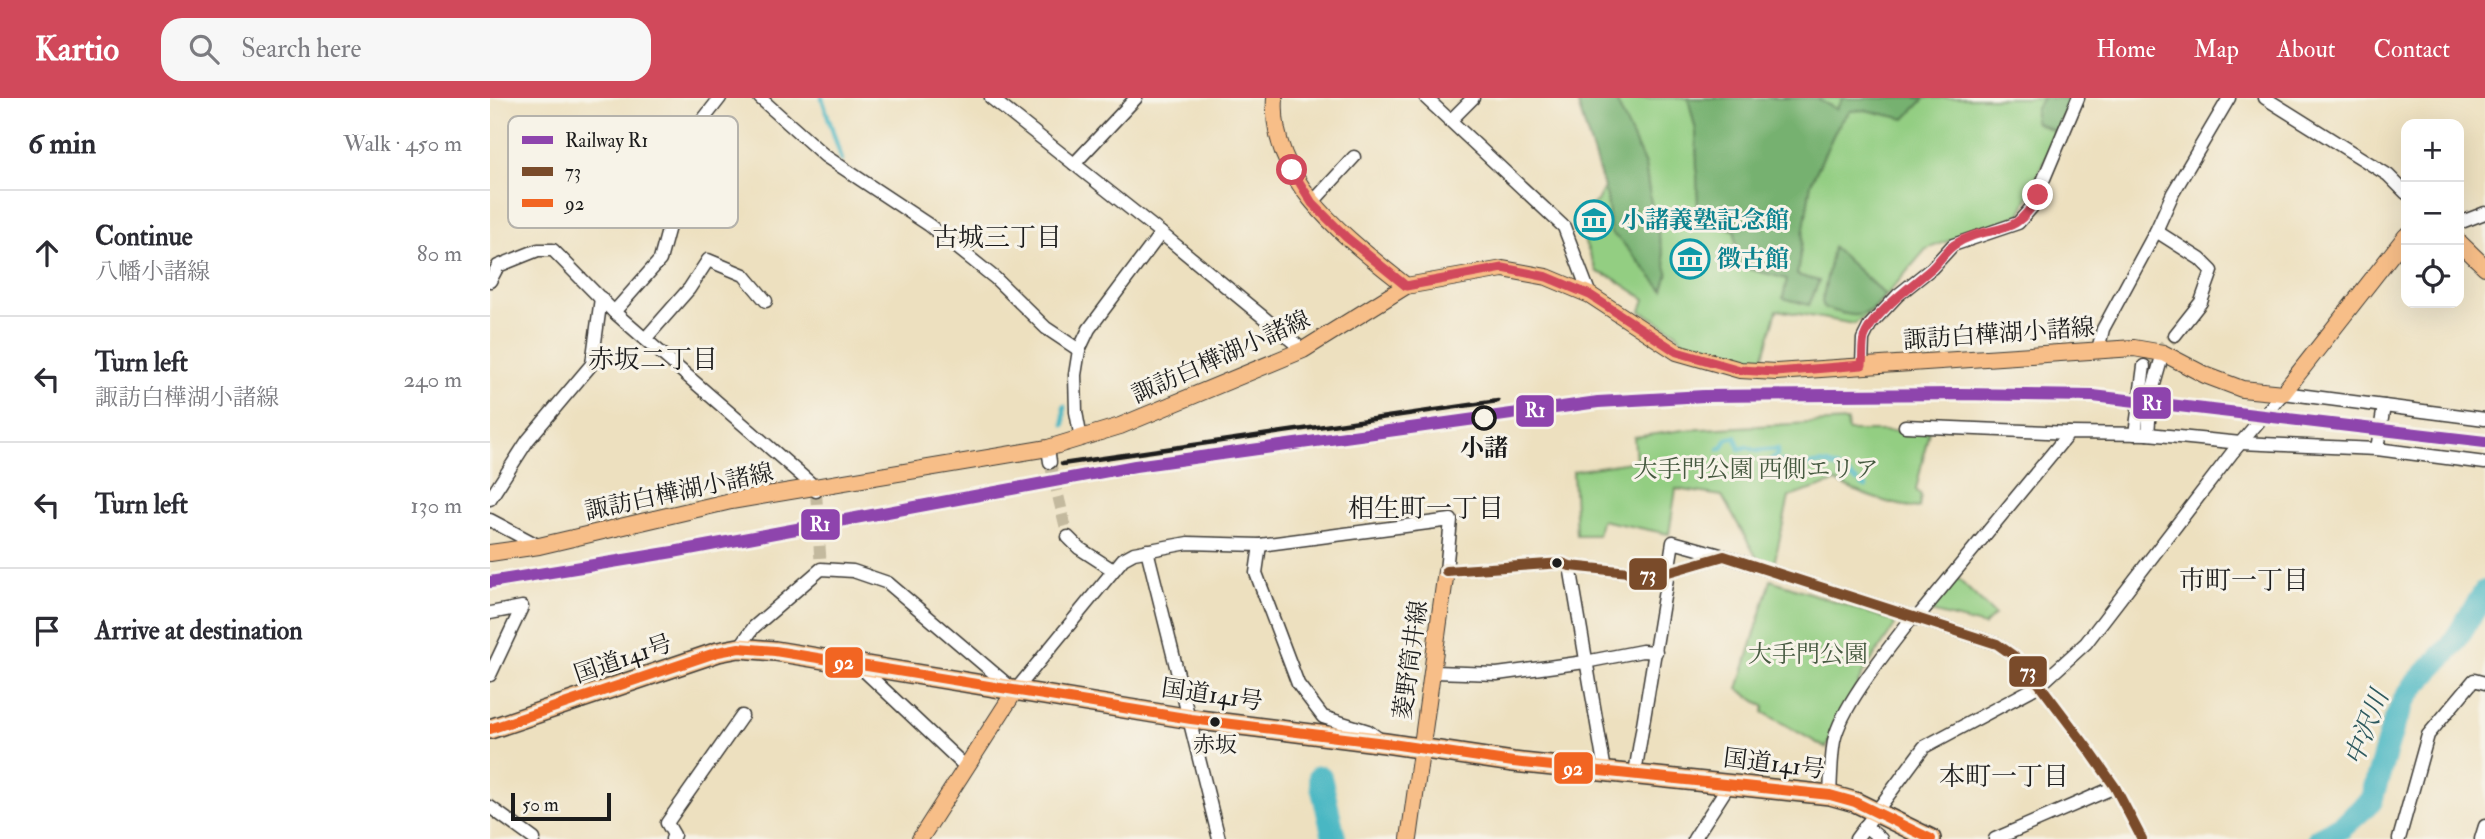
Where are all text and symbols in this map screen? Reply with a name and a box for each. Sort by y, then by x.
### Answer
search box [161,18,651,81]
text: Kartio [35,29,119,70]
icon: search [185,30,223,68]
text: Search here [241,33,361,65]
text: Home [2096,34,2156,65]
text: Map [2194,34,2239,65]
text: About [2277,34,2336,65]
text: Contact [2374,34,2450,65]
legend [508,116,738,228]
map controls [2401,119,2464,308]
button: + [2401,119,2464,182]
text: 6 min [28,125,96,162]
text: Walk · 450 m [343,129,462,158]
text: Railway R1 [565,129,648,153]
route start [1276,154,1307,185]
text: 73 [565,160,581,184]
route end [2022,179,2053,210]
button: − [2401,182,2464,245]
text: 92 [563,192,584,216]
museum icon: 小諸義塾記念館 [1573,199,1615,241]
place label: 小諸義塾記念館 [1621,205,1789,236]
text: Continue [95,221,193,253]
district label: 古城三丁目 [932,222,1062,254]
icon: ahead [28,234,66,272]
museum icon: 徴古館 [1669,238,1711,280]
text: 80 m [417,239,462,268]
place label: 徴古館 [1717,244,1789,275]
button: locate [2401,245,2464,308]
text: 八幡小諸線 [95,257,210,286]
street label: 諏訪白樺湖小諸線 [1127,304,1315,410]
street label: 諏訪白樺湖小諸線 [1902,312,2096,356]
district label: 赤坂二丁目 [588,344,718,376]
text: Turn left [95,347,188,379]
icon: left [28,360,66,398]
text: 240 m [403,365,462,394]
text: 諏訪白樺湖小諸線 [95,383,279,412]
line badge: R1 [2132,386,2172,420]
text: R1 [2142,392,2162,416]
line badge: R1 [1515,394,1555,428]
text: R1 [1525,399,1545,423]
marker: 小諸 [1472,406,1496,430]
place label: 小諸 [1460,433,1508,464]
park label: 大手門公園 西側エリア [1633,454,1879,485]
street label: 諏訪白樺湖小諸線 [582,457,776,527]
icon: left [28,486,66,524]
text: Turn left [95,489,188,521]
text: 130 m [410,491,462,520]
district label: 相生町一丁目 [1348,493,1504,525]
line badge: R1 [800,508,841,541]
text: R1 [810,513,830,537]
unlabelled marker [1550,556,1564,570]
line badge: 73 [1628,557,1668,591]
text: 73 [1640,563,1656,587]
district label: 市町一丁目 [2179,565,2309,597]
street label: 菱野筒井線 [1387,598,1435,722]
icon: arrive [28,612,66,650]
text: Arrive at destination [95,615,303,647]
street label: 国道141号 [570,628,676,690]
park label: 大手門公園 [1748,639,1868,670]
line badge: 92 [824,646,864,679]
text: 92 [832,651,854,675]
line badge: 73 [2008,655,2048,688]
text: 73 [2020,660,2036,684]
street label: 国道141号 [1159,673,1265,717]
water label: 中沢川 [2338,683,2397,770]
marker: 赤坂 [1208,715,1222,729]
place label: 赤坂 [1193,731,1237,759]
street label: 国道141号 [1721,742,1827,786]
line badge: 92 [1553,751,1594,785]
text: 92 [1561,757,1583,781]
district label: 本町一丁目 [1939,761,2069,793]
scale bar [511,790,611,822]
text: 50 m [522,793,559,817]

